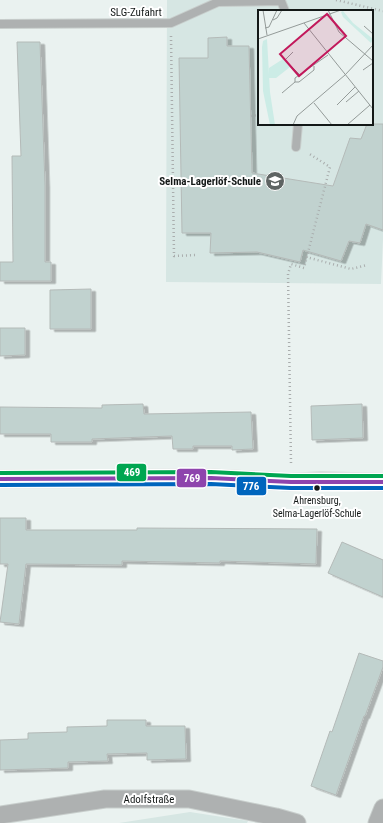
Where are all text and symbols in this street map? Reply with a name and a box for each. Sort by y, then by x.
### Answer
street label: SLG-Zufahrt [110,6,162,19]
inset map [258,10,373,125]
school or university icon: Selma-Lagerlöf-Schule [264,170,286,192]
place label: Selma-Lagerlöf-Schule [159,175,261,188]
line badge: 469 [116,463,147,482]
text: 469 [124,466,140,479]
line badge: 769 [176,468,207,488]
text: 769 [184,472,200,485]
line badge: 776 [236,476,267,496]
text: 776 [243,480,260,493]
marker: Ahrensburg, Selma-Lagerlöf-Schule [312,483,322,493]
place label: Ahrensburg, Selma-Lagerlöf-Schule [273,495,362,519]
street label: Adolfstraße [124,793,174,806]

